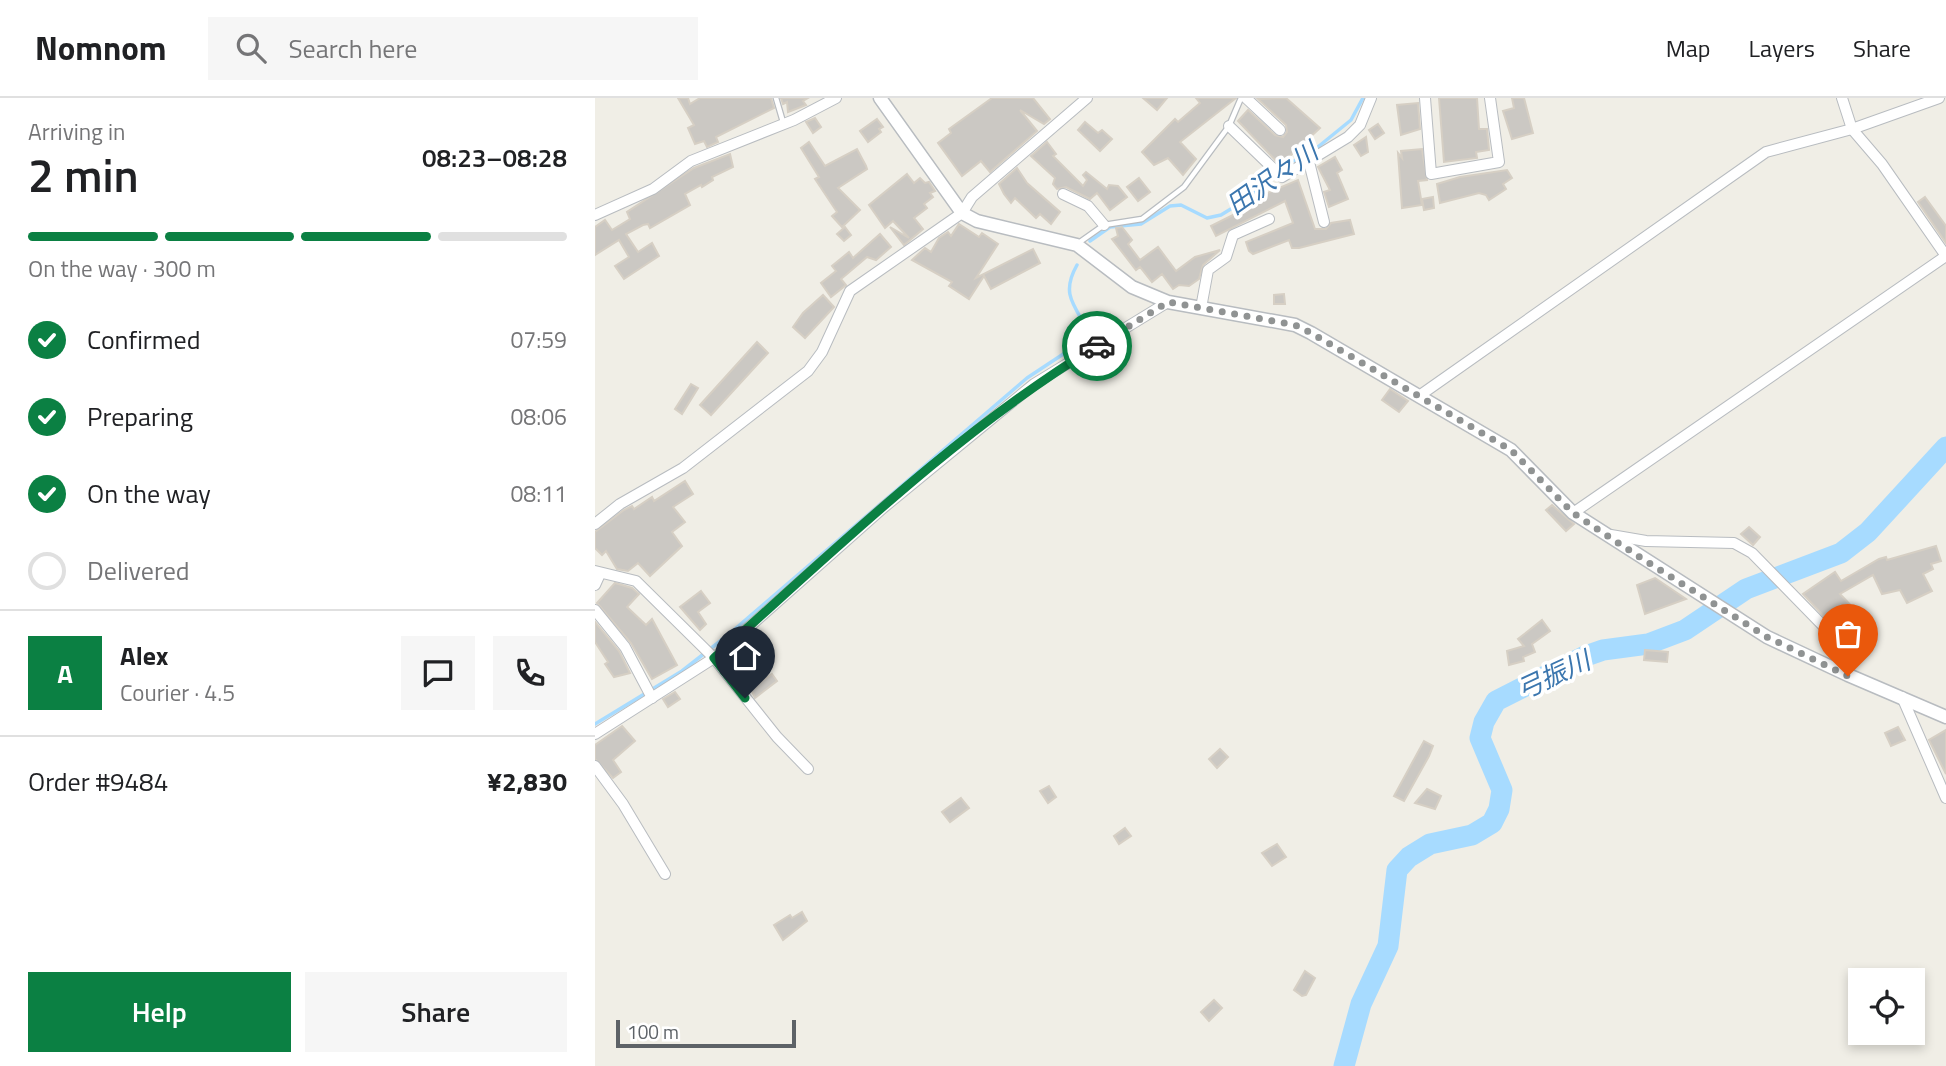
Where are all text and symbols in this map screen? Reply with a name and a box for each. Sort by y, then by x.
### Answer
search box [208,17,698,80]
text: Nomnom [35,23,166,73]
icon: search [232,29,270,67]
text: Search here [288,29,417,68]
text: Map [1666,30,1711,66]
text: Layers [1749,30,1815,66]
text: Share [1853,30,1911,66]
text: Arriving in [28,114,125,149]
water label: 田沢々川 [1218,130,1328,224]
text: 08:23–08:28 [422,138,567,177]
text: 2 min [28,140,139,210]
text: On the way · 300 m [28,251,216,286]
courier [1062,311,1132,381]
text: Confirmed [87,320,201,359]
icon: check [28,321,66,359]
text: 07:59 [510,322,567,357]
icon: car [1078,327,1116,365]
text: Preparing [87,397,193,436]
icon: check [28,398,66,436]
text: 08:06 [510,399,567,434]
text: On the way [87,474,211,513]
icon: check [28,475,66,513]
text: 08:11 [510,476,567,511]
text: Delivered [87,551,190,590]
pin [1818,604,1878,676]
icon: bag [1829,615,1867,653]
pin [715,626,775,698]
text: Alex [120,636,168,675]
button: chat [401,636,475,710]
button: phone [493,636,567,710]
icon: home [726,637,764,675]
water label: 弓振川 [1509,640,1599,709]
text: A [57,654,73,693]
text: Courier · 4.5 [120,675,235,710]
text: Order #9484 [28,762,168,801]
text: ¥2,830 [487,762,567,801]
map controls [1848,968,1925,1045]
button: locate [1848,968,1925,1045]
button: Help [28,972,291,1052]
button: Share [305,972,567,1052]
scale bar [616,1017,796,1049]
text: 100 m [627,1017,679,1046]

